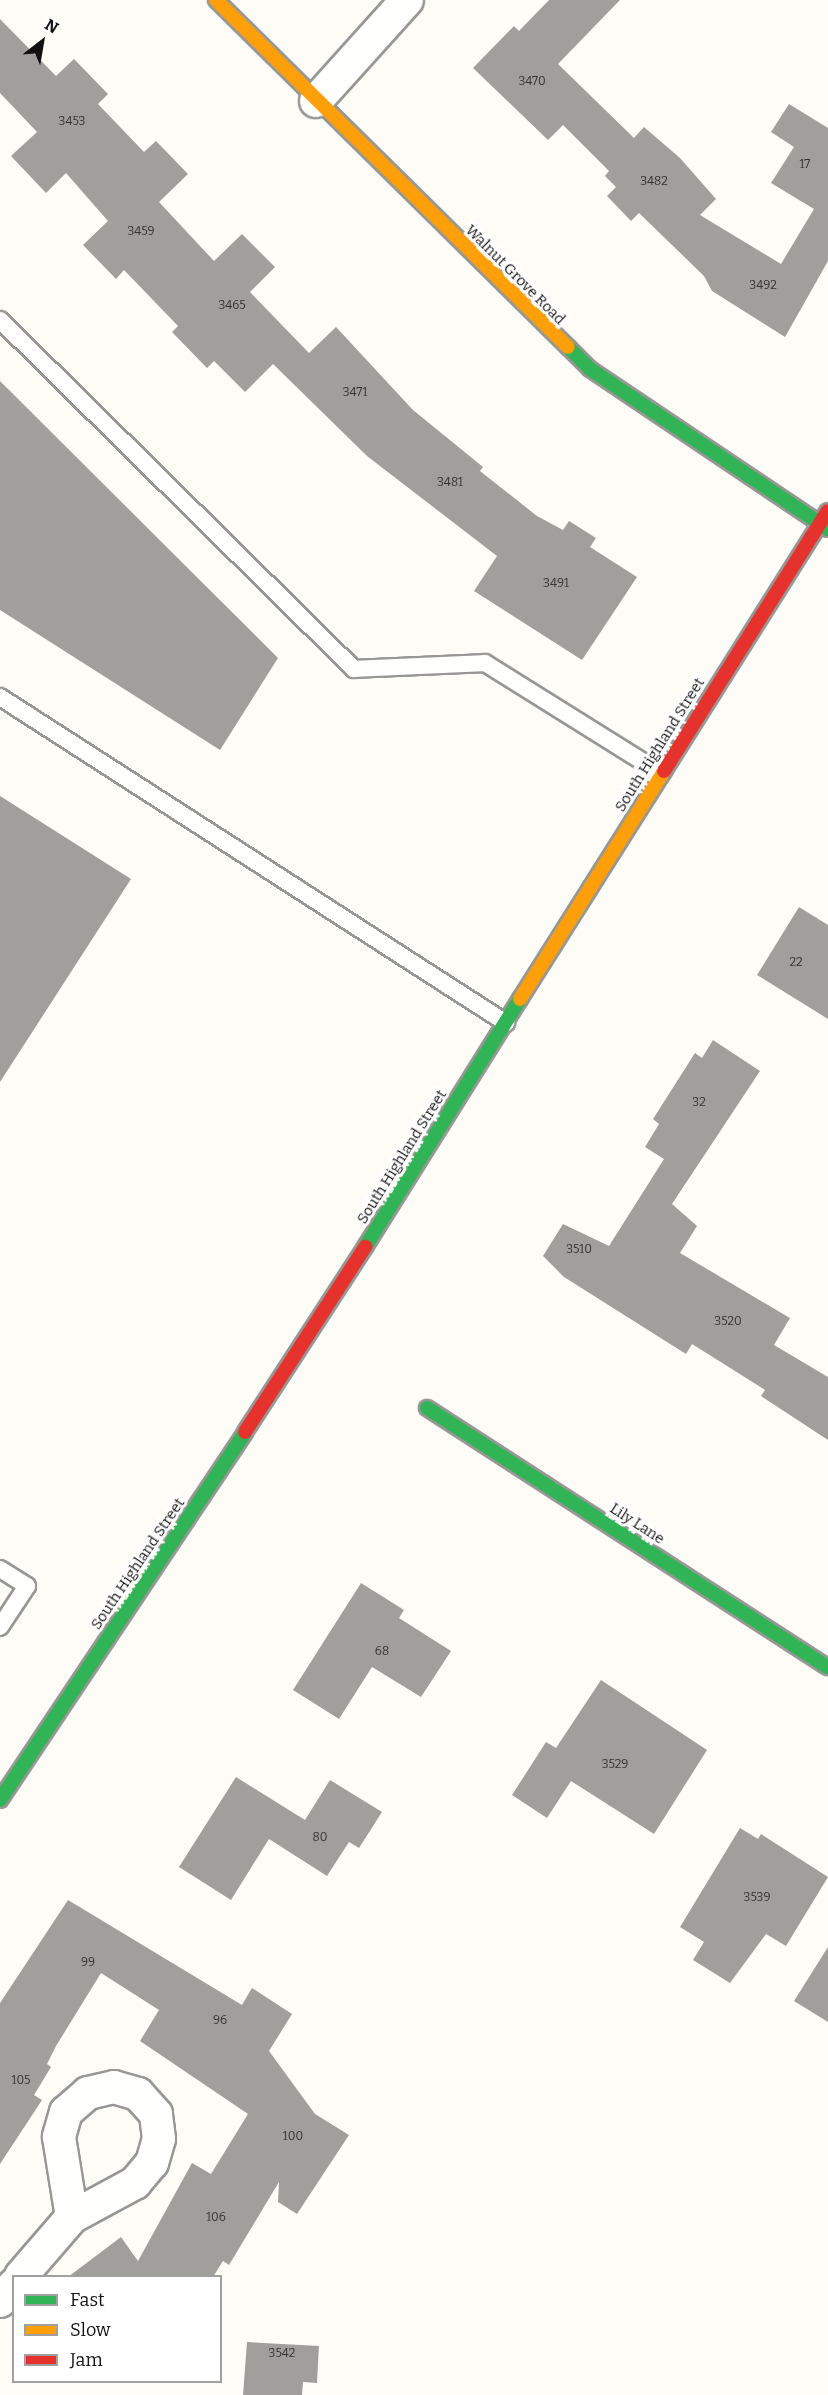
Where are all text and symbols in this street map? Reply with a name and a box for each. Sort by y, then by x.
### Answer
north arrow [12,12,72,72]
text: N [41,15,62,37]
house number: 3470 [518,75,546,89]
house number: 3453 [59,115,85,129]
house number: 17 [800,158,810,172]
house number: 3482 [640,175,668,189]
street label: Walnut Grove Road [461,221,569,329]
house number: 3459 [127,225,155,239]
house number: 3492 [749,279,777,293]
house number: 3465 [218,299,246,313]
house number: 3471 [343,386,367,400]
house number: 3481 [437,476,463,490]
house number: 3491 [543,577,569,591]
street label: South Highland Street [611,675,709,815]
house number: 22 [789,956,803,970]
street label: South Highland Street [353,1087,451,1227]
house number: 32 [692,1096,706,1110]
house number: 3510 [566,1243,592,1257]
house number: 3520 [714,1315,742,1329]
street label: South Highland Street [87,1495,189,1633]
street label: Lily Lane [606,1500,668,1548]
house number: 68 [375,1645,389,1659]
house number: 3529 [602,1758,628,1772]
house number: 80 [313,1831,327,1845]
house number: 3539 [744,1891,770,1905]
house number: 99 [81,1956,95,1970]
house number: 96 [213,2014,227,2028]
house number: 105 [12,2074,30,2088]
house number: 100 [283,2130,303,2144]
house number: 106 [206,2211,226,2225]
legend [12,2275,222,2383]
text: Fast [70,2289,105,2311]
text: Slow [70,2319,110,2341]
house number: 3542 [269,2347,295,2361]
text: Jam [70,2349,103,2371]

